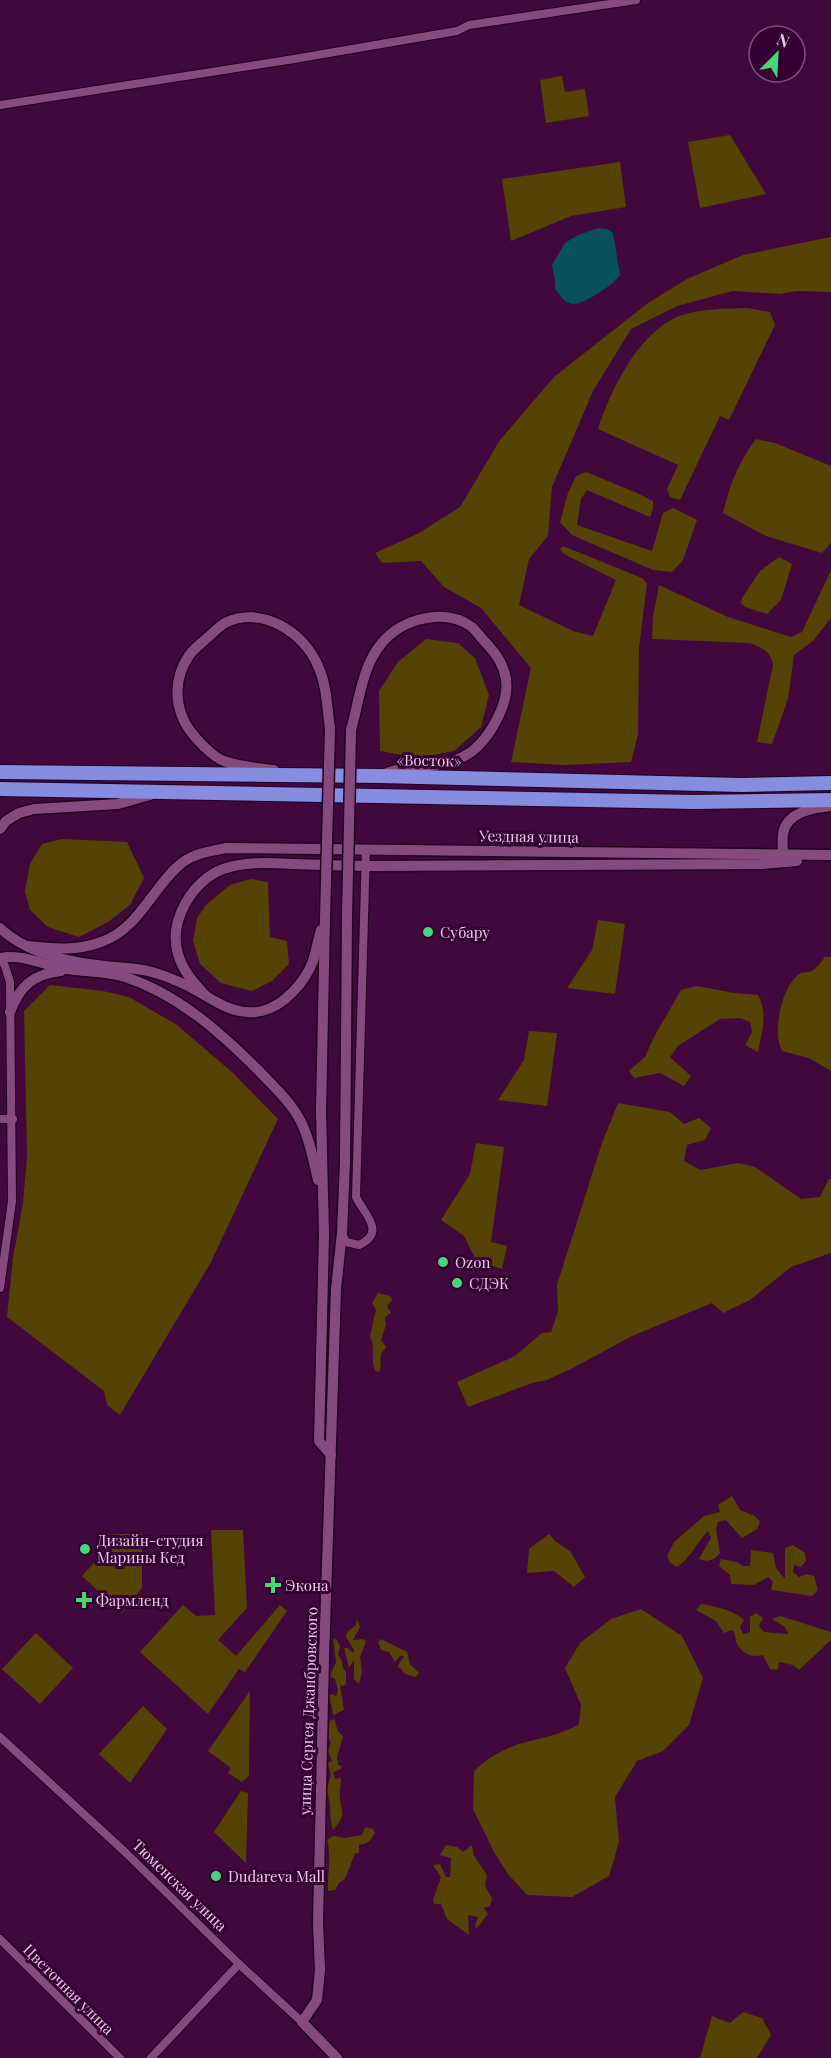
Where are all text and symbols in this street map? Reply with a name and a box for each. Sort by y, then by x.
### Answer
north arrow [747,24,807,84]
text: N [774,28,793,52]
street label: «Восток» [396,749,462,771]
street label: Уездная улица [478,825,580,847]
place label: Субару [440,922,490,942]
marker: Субару [421,925,435,939]
place label: Ozon [455,1252,490,1272]
marker: Ozon [436,1255,450,1269]
place label: СДЭК [469,1273,509,1293]
marker: СДЭК [450,1276,464,1290]
place label: Дизайн-студия Марины Кед [97,1530,204,1567]
marker: Дизайн-студия Марины Кед [78,1542,92,1556]
place label: Экона [285,1575,329,1595]
marker: Экона [266,1578,280,1592]
place label: Фармленд [96,1590,169,1610]
marker: Фармленд [77,1593,91,1607]
street label: улица Сергея Джанбровского [294,1607,322,1816]
street label: Тюменская улица [128,1835,232,1936]
place label: Dudareva Mall [228,1866,325,1886]
marker: Dudareva Mall [209,1869,223,1883]
street label: Цветочная улица [19,1939,119,2039]

